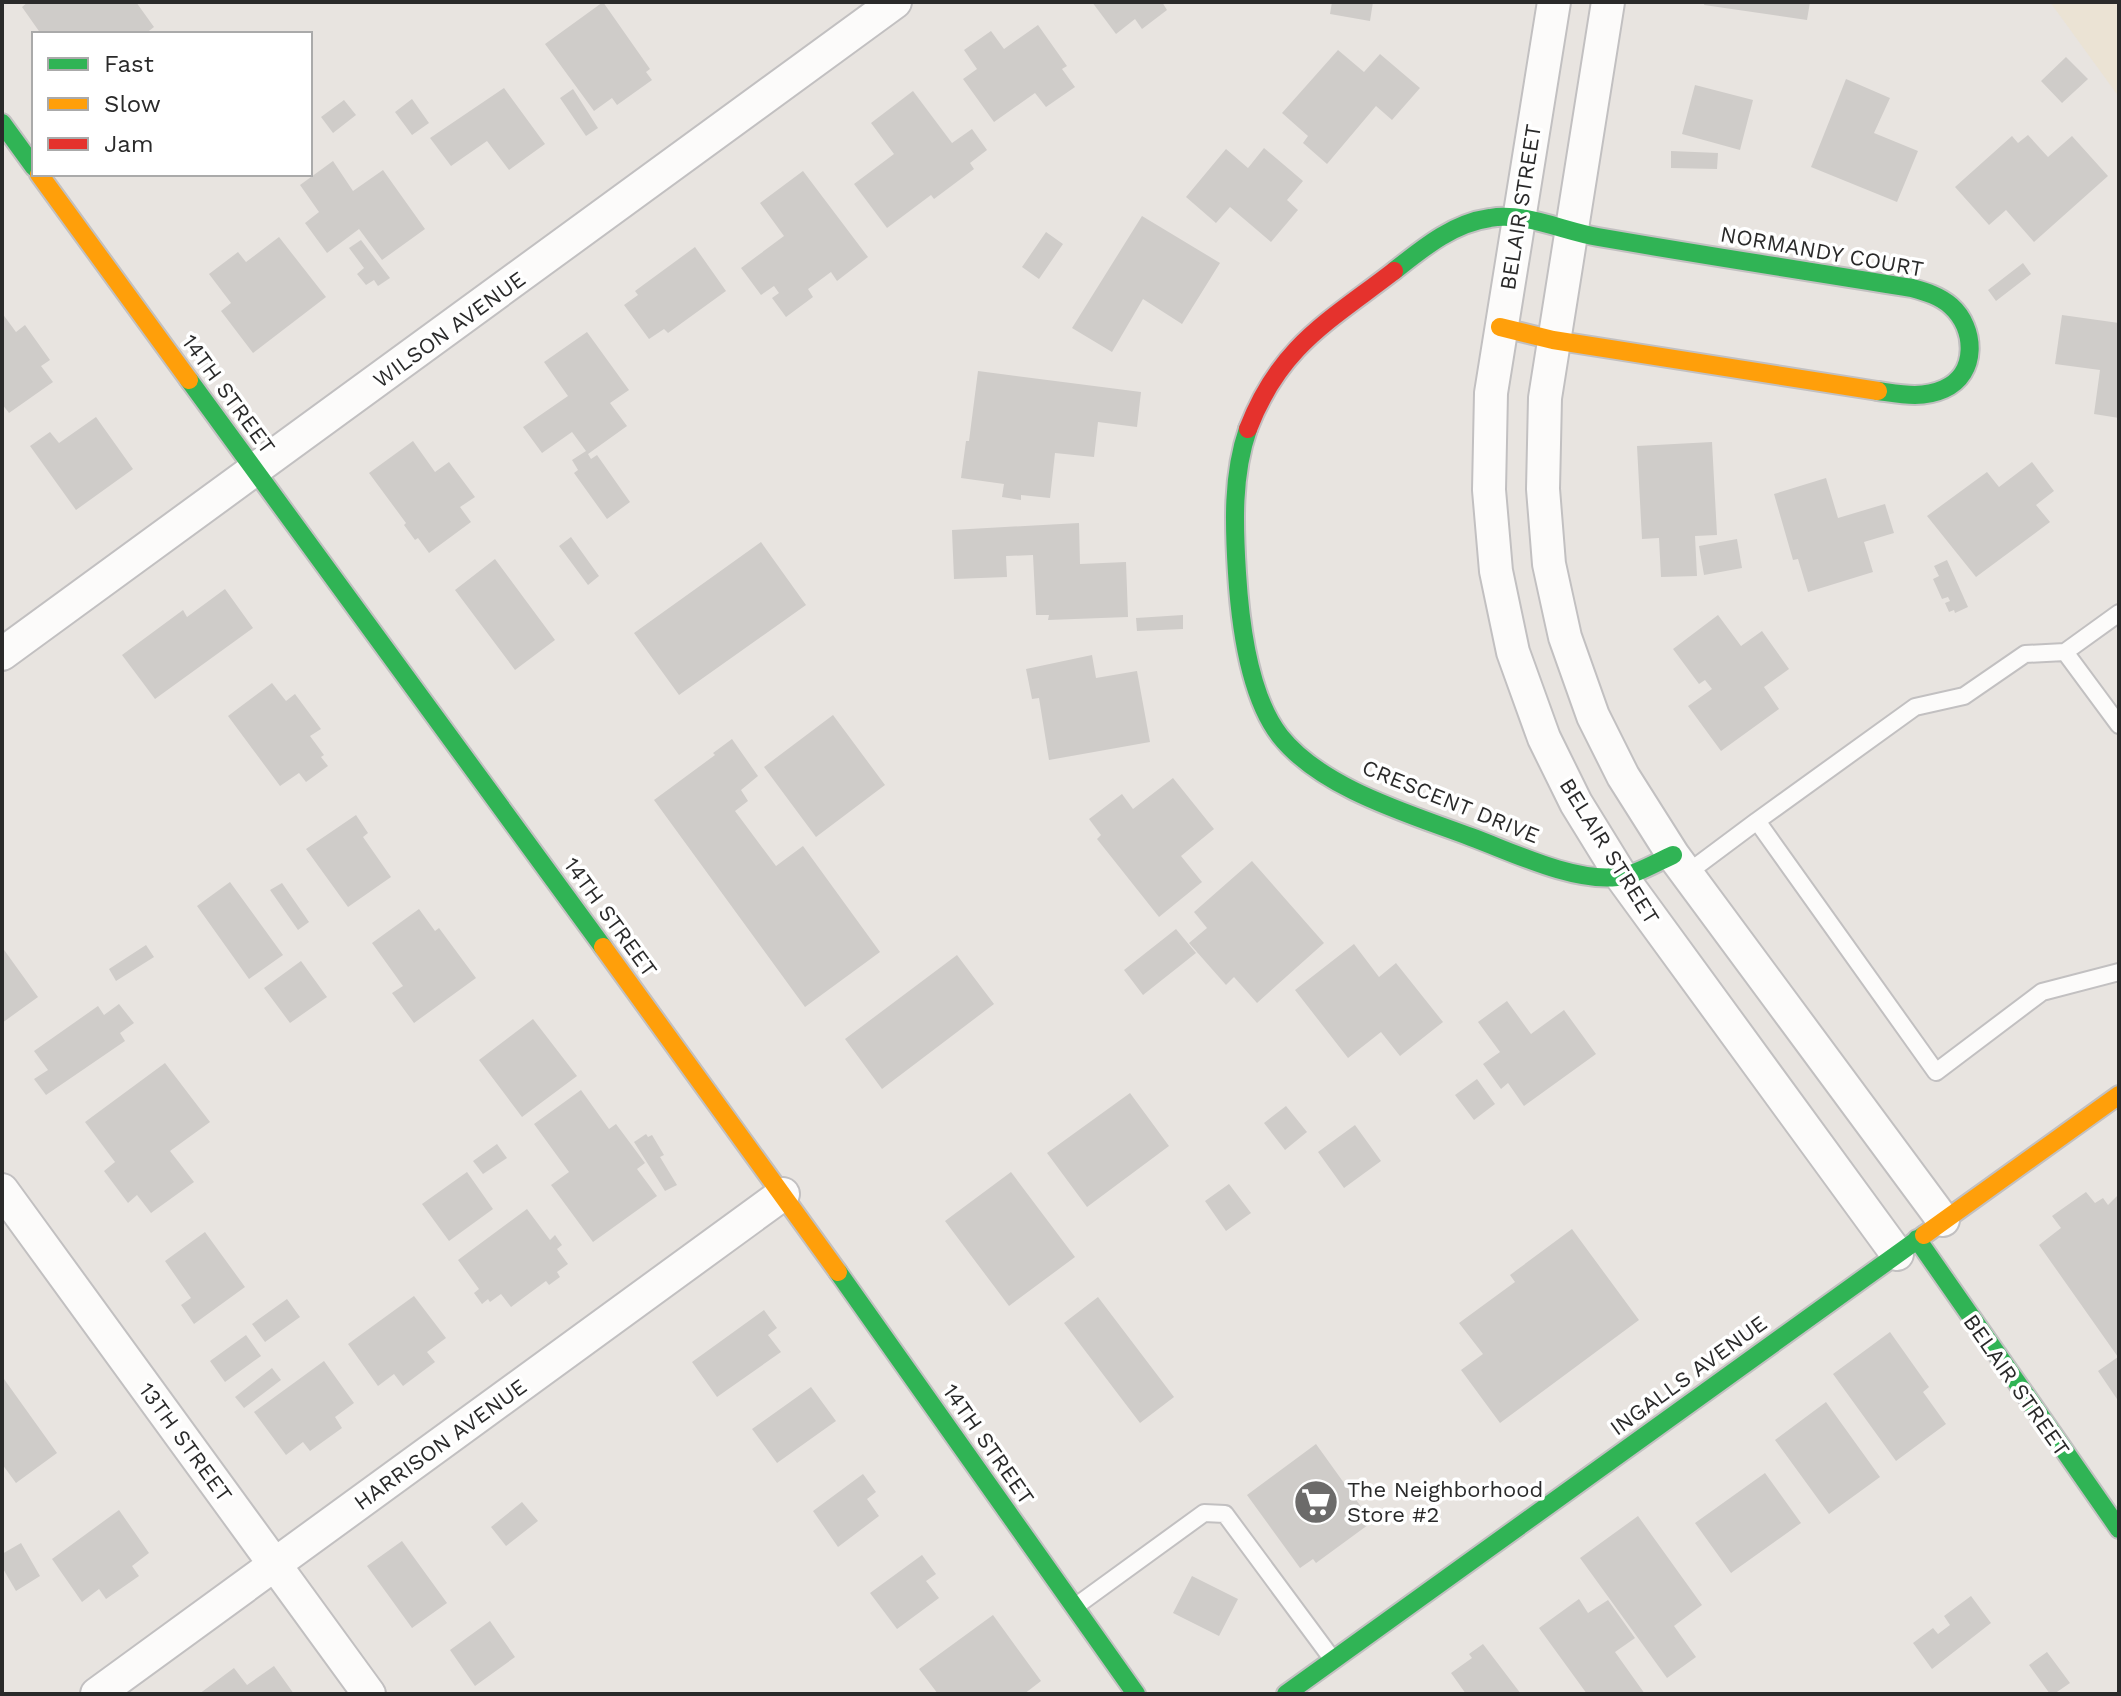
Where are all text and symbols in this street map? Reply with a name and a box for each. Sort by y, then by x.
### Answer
legend [32,32,312,176]
text: Fast [104,50,154,78]
text: Slow [104,90,161,118]
street label: BELAIR STREET [1495,122,1546,292]
text: Jam [104,130,154,158]
street label: NORMANDY COURT [1718,221,1925,282]
street label: WILSON AVENUE [369,266,530,393]
street label: 14TH STREET [177,330,280,459]
street label: CRESCENT DRIVE [1359,755,1543,848]
street label: BELAIR STREET [1555,774,1665,929]
street label: 14TH STREET [559,853,662,982]
street label: INGALLS AVENUE [1605,1310,1771,1441]
street label: BELAIR STREET [1958,1310,2075,1461]
street label: HARRISON AVENUE [349,1373,531,1515]
street label: 13TH STREET [134,1378,237,1507]
street label: 14TH STREET [938,1379,1039,1509]
place label: The Neighborhood Store #2 [1347,1477,1543,1527]
supermarket icon: The Neighborhood Store #2 [1292,1478,1340,1526]

